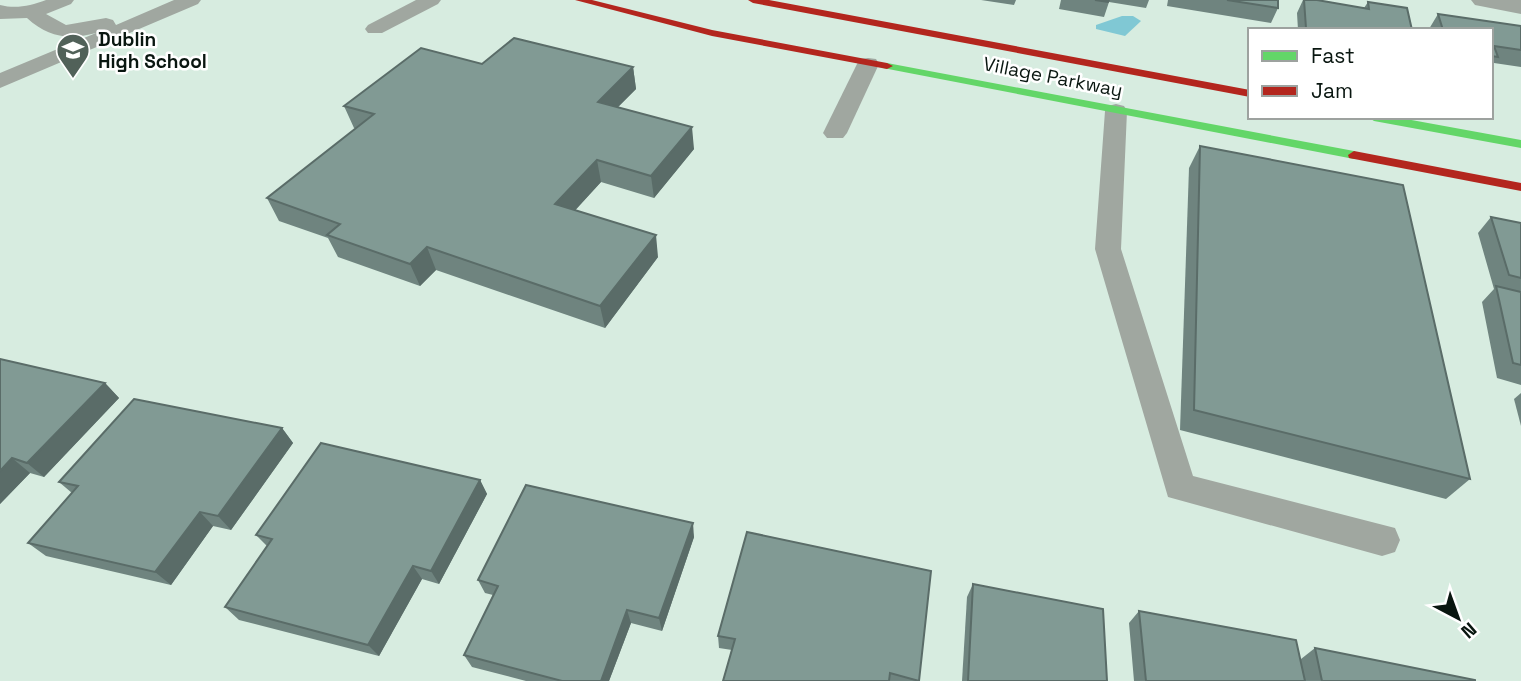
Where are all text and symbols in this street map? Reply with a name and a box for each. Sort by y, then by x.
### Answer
place label: Dublin High School [98,27,207,74]
legend [1248,28,1493,119]
school or university icon: Dublin High School [54,31,92,80]
text: Fast [1311,42,1355,69]
street label: Village Parkway [981,51,1125,103]
text: Jam [1311,77,1353,104]
north arrow [1423,583,1493,653]
text: N [1456,617,1482,644]

